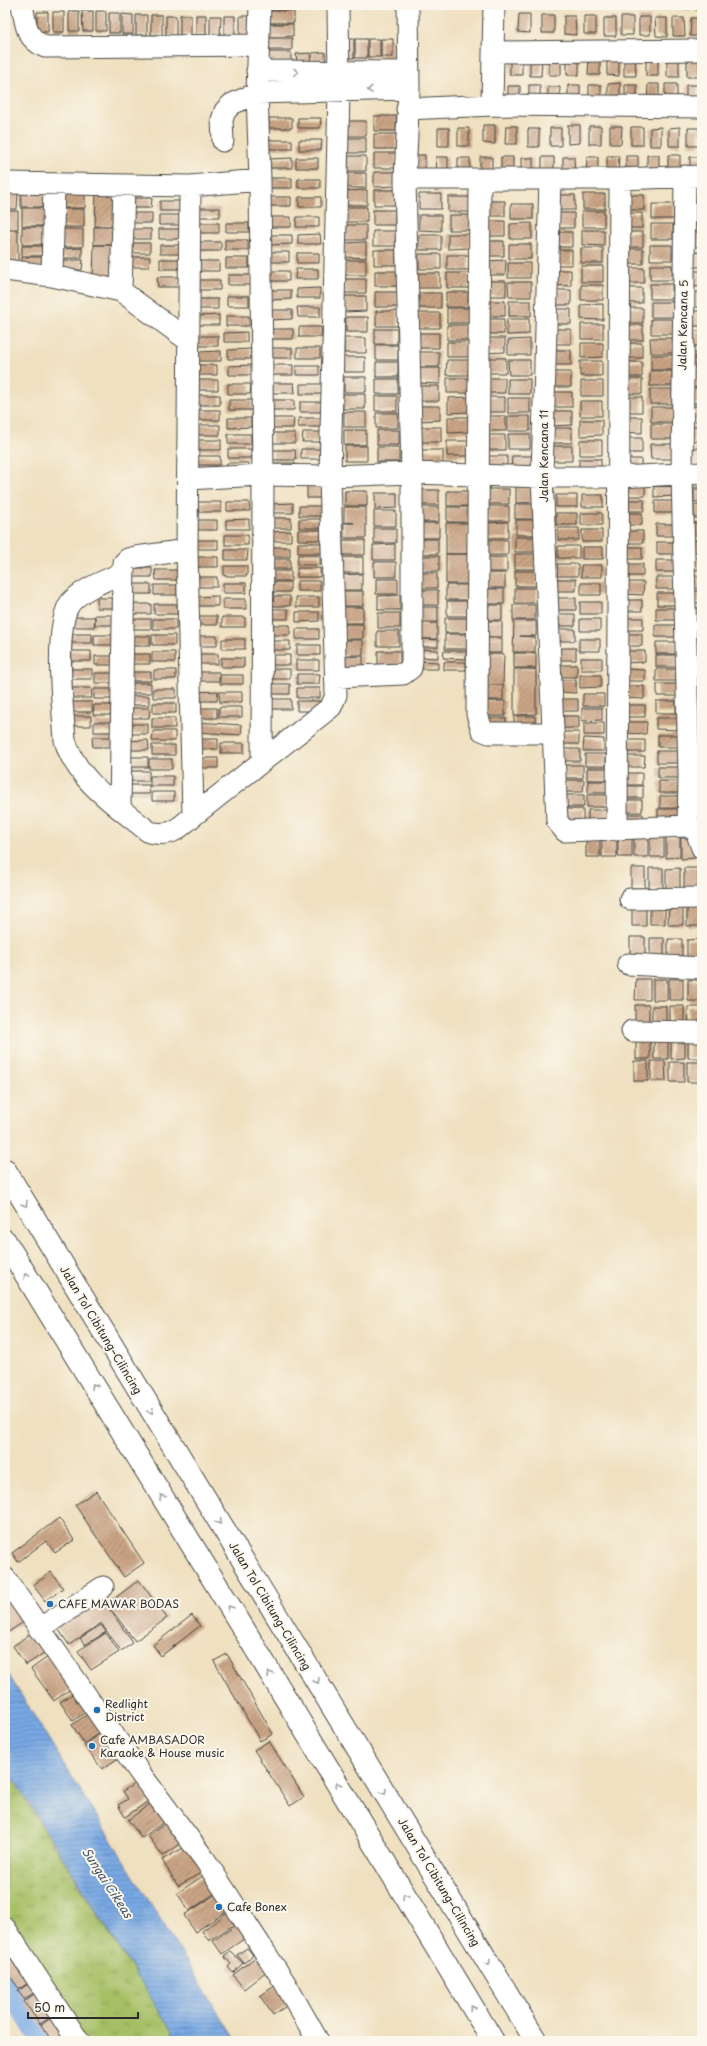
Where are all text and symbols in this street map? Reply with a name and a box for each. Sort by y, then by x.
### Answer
one-way arrow [293,68,299,76]
one-way arrow [367,86,373,94]
street label: Jalan Kencana 5 [673,279,692,370]
street label: Jalan Kencana 11 [535,410,552,502]
one-way arrow [20,1200,28,1207]
street label: Jalan Tol Cibitung–Cilincing [56,1262,147,1397]
one-way arrow [24,1273,31,1280]
one-way arrow [92,1383,99,1390]
one-way arrow [146,1407,153,1414]
one-way arrow [160,1494,167,1501]
one-way arrow [214,1517,221,1524]
street label: Jalan Tol Cibitung–Cilincing [225,1538,316,1673]
place label: CAFE MAWAR BODAS [58,1595,179,1612]
marker: CAFE MAWAR BODAS [45,1599,55,1609]
one-way arrow [228,1605,235,1612]
one-way arrow [268,1671,275,1678]
one-way arrow [312,1677,319,1684]
place label: Redlight District [105,1695,149,1725]
marker: Redlight District [92,1705,102,1715]
place label: Cafe AMBASADOR Karaoke & House music [100,1731,225,1761]
marker: Cafe AMBASADOR Karaoke & House music [87,1741,97,1751]
one-way arrow [335,1782,342,1789]
one-way arrow [380,1788,387,1795]
street label: Jalan Tol Cibitung–Cilincing [394,1814,485,1949]
water label: Sungai Cikeas [78,1844,138,1923]
one-way arrow [402,1893,410,1900]
place label: Cafe Bonex [227,1898,287,1915]
marker: Cafe Bonex [214,1902,224,1912]
one-way arrow [484,1959,491,1966]
scale bar [28,1994,138,2020]
text: 50 m [34,1998,65,2016]
one-way arrow [470,2005,477,2012]

